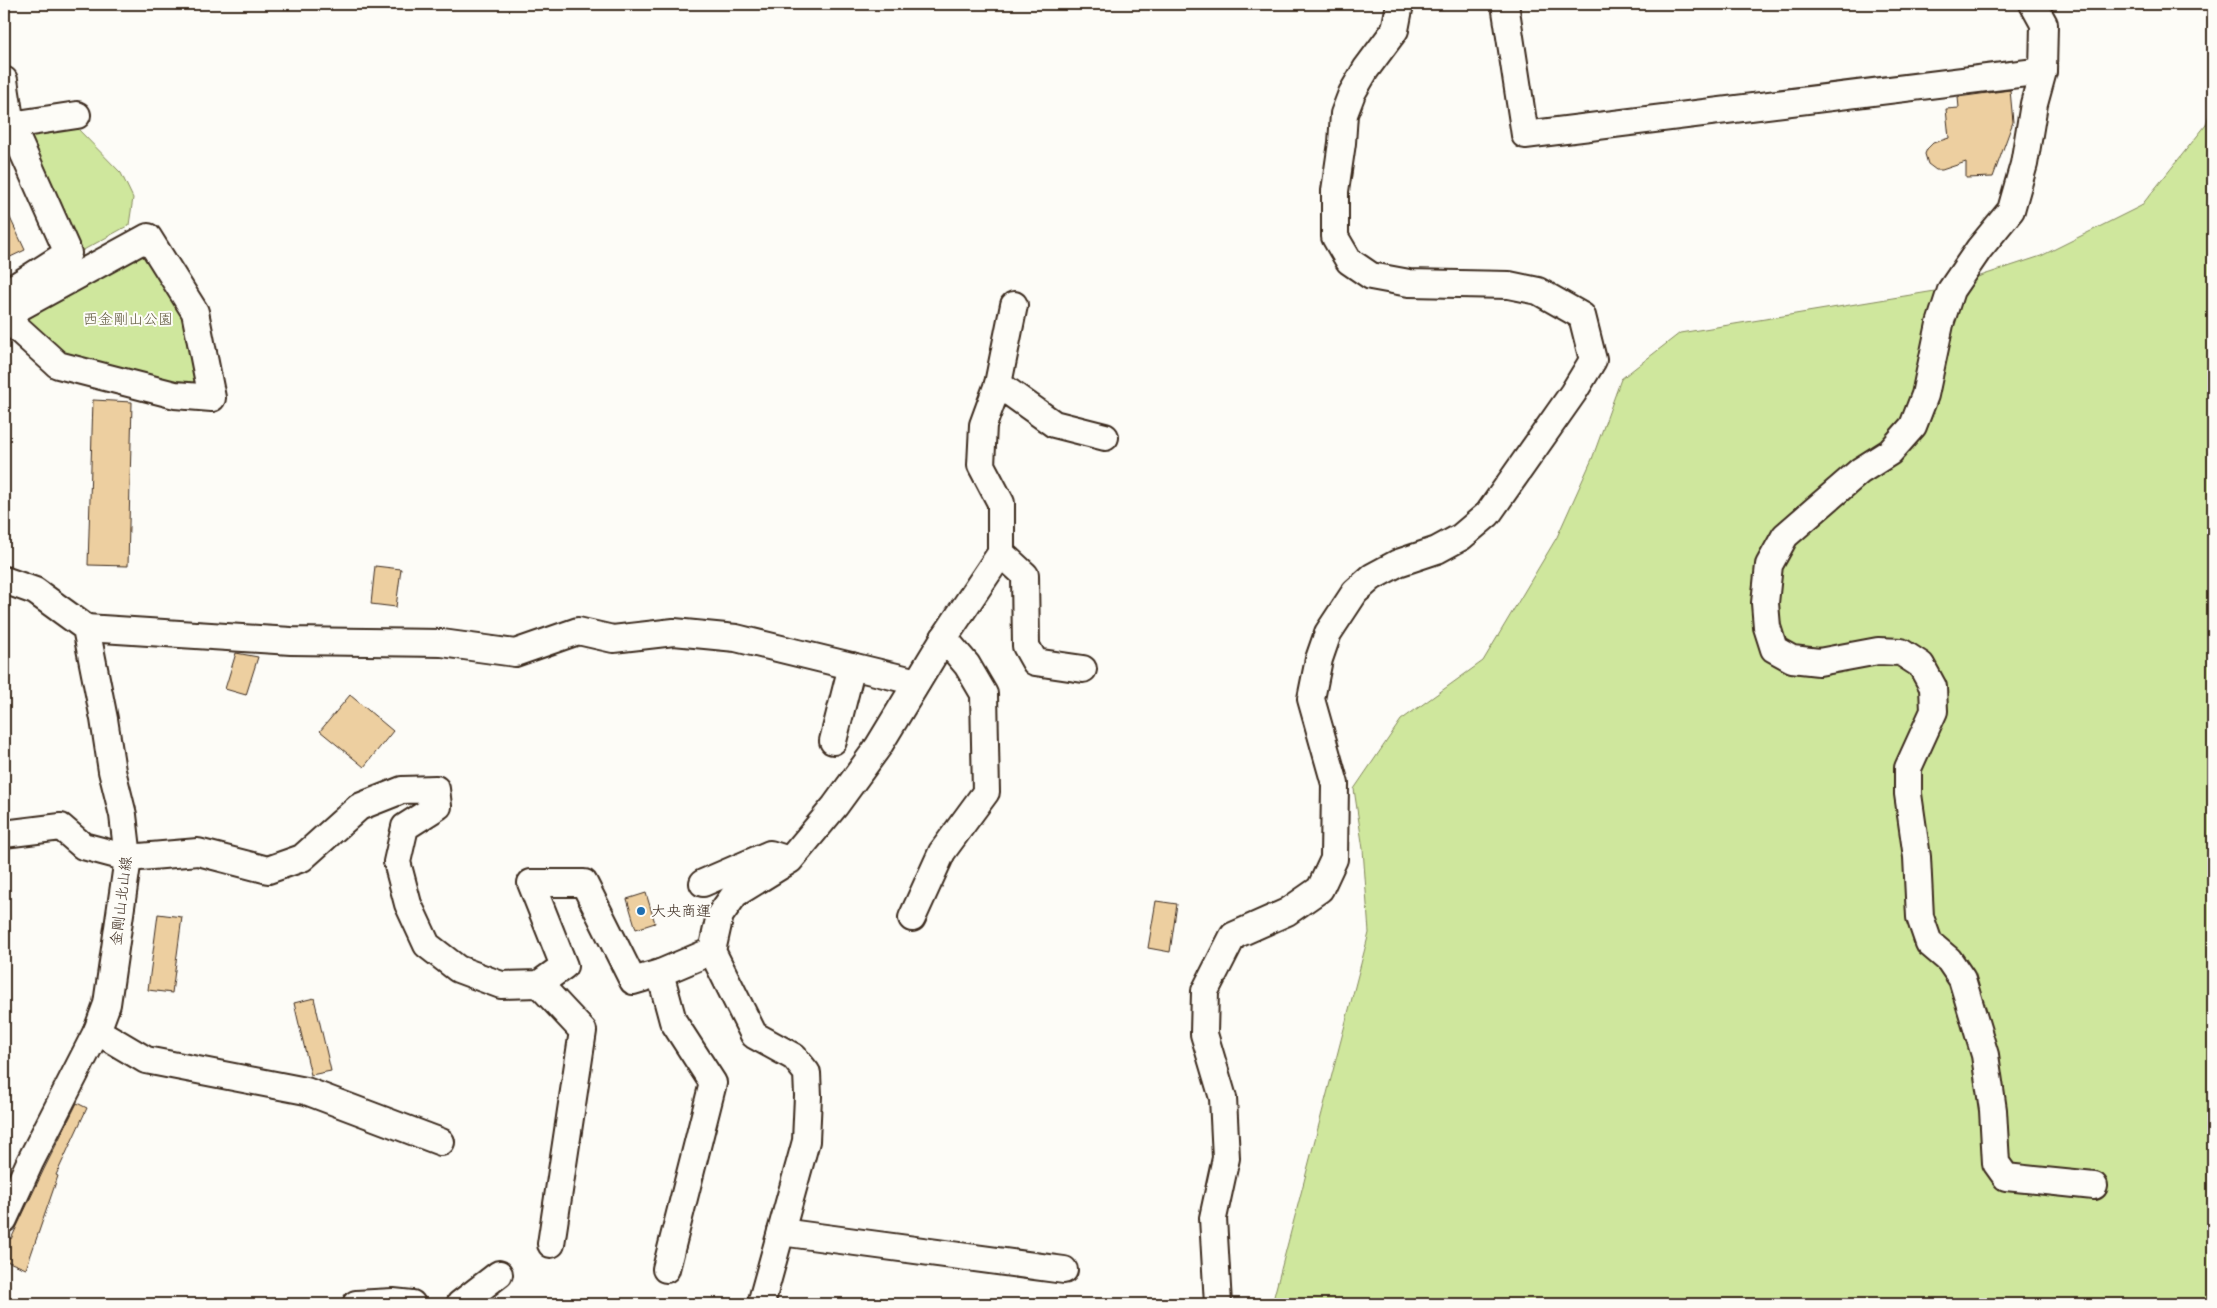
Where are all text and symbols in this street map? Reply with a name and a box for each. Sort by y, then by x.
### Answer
park label: 西金剛山公園 [83,310,173,328]
street label: 金剛山北山線 [107,855,135,947]
place label: 大央商運 [651,902,711,920]
marker: 大央商運 [635,905,647,917]

